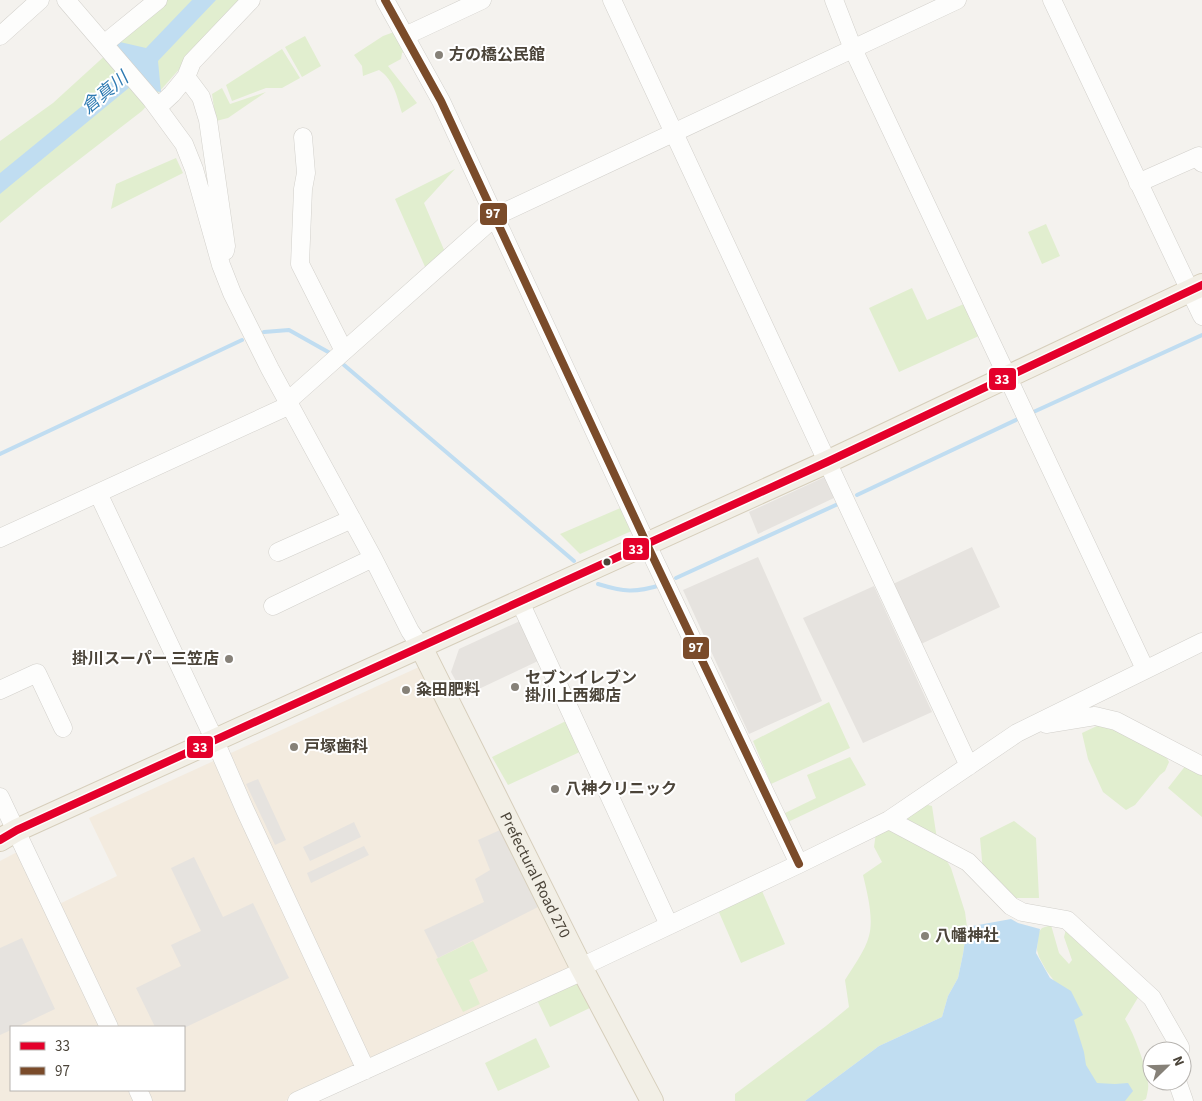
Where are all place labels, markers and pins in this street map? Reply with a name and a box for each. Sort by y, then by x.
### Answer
place label: 方の橋公民館 [449,44,545,66]
marker: 方の橋公民館 [433,49,445,61]
unlabelled marker [602,557,612,567]
place label: 掛川スーパー 三笠店 [72,648,219,670]
marker: 掛川スーパー 三笠店 [223,653,235,665]
place label: セブンイレブン 掛川上西郷店 [525,667,637,707]
place label: 粂田肥料 [416,679,480,701]
marker: セブンイレブン 掛川上西郷店 [509,681,521,693]
marker: 粂田肥料 [400,684,412,696]
place label: 戸塚歯科 [304,736,368,758]
marker: 戸塚歯科 [288,741,300,753]
place label: 八神クリニック [565,778,677,800]
marker: 八神クリニック [549,783,561,795]
place label: 八幡神社 [935,925,999,947]
marker: 八幡神社 [919,930,931,942]

